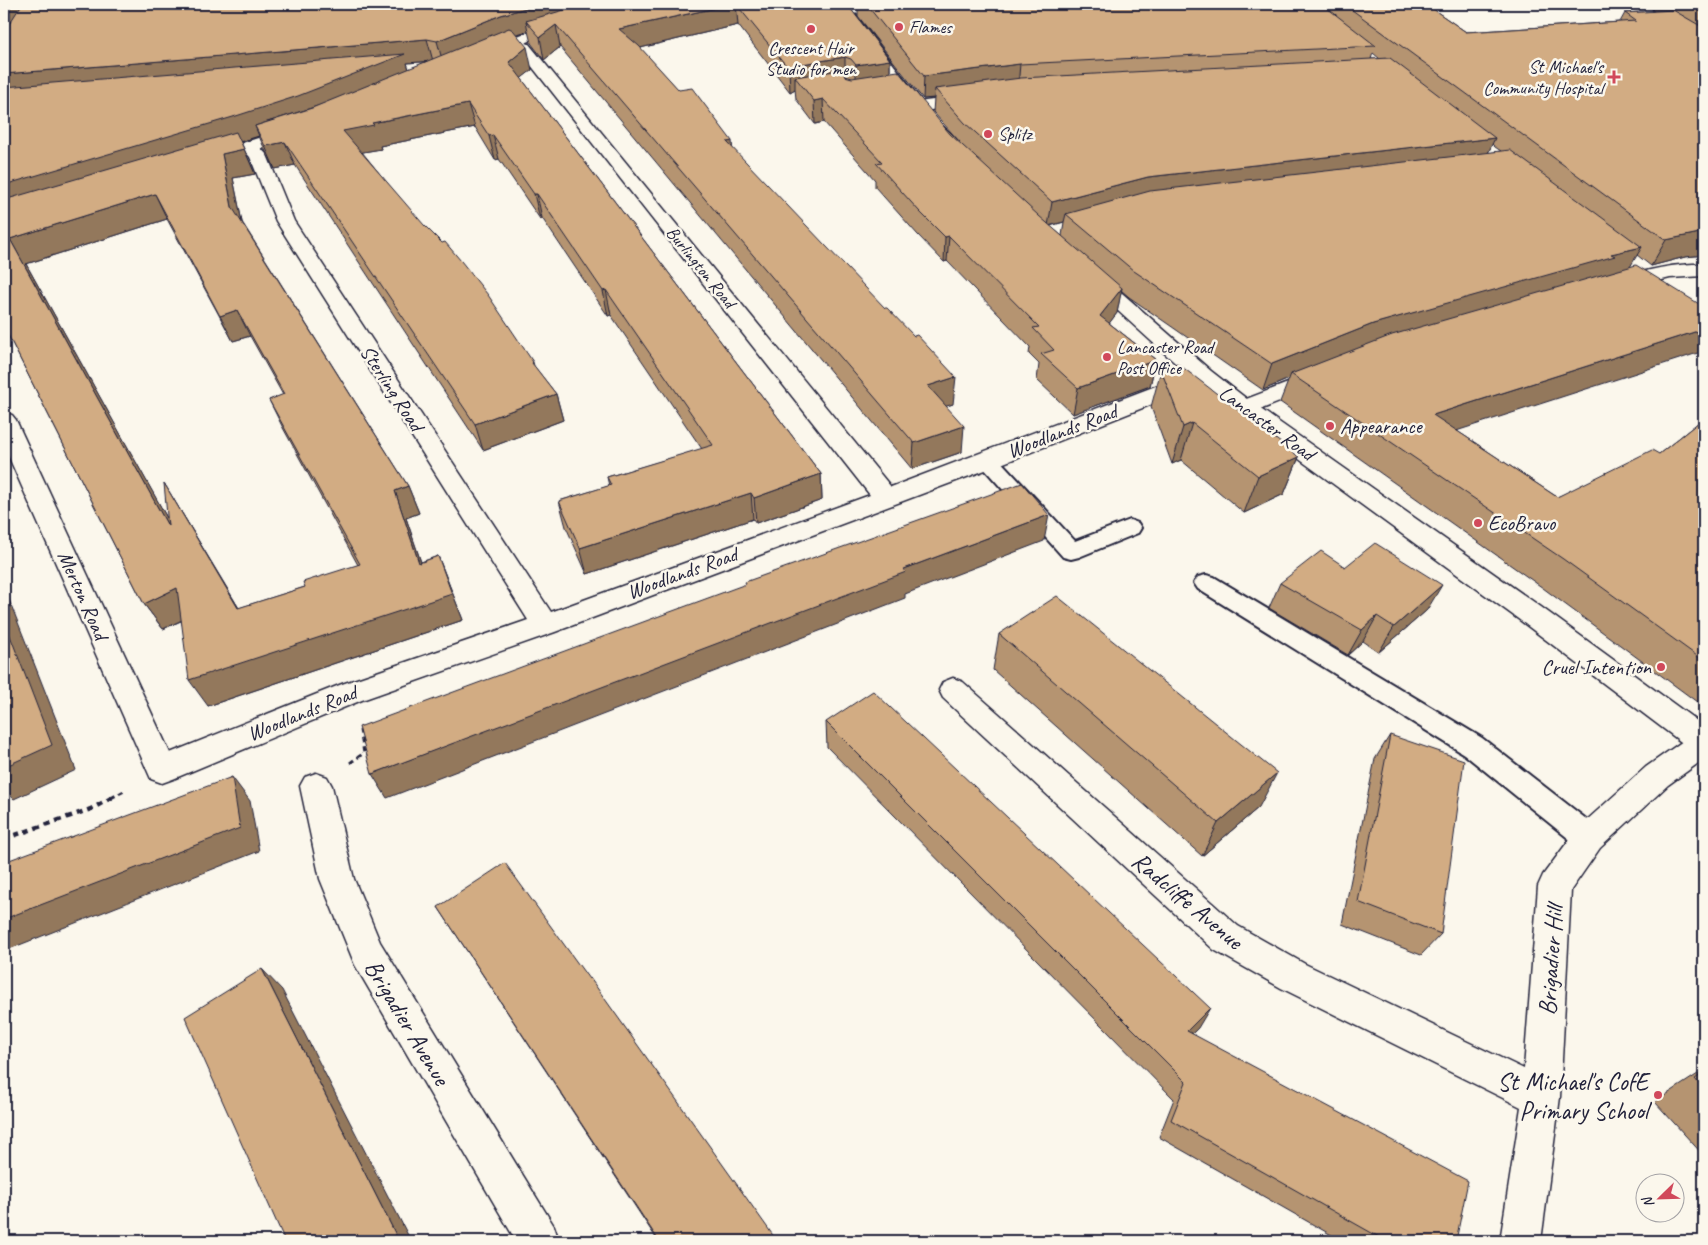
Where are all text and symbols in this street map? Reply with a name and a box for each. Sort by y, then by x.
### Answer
place label: Flames [909,16,953,38]
marker: Flames [893,21,905,33]
marker: Crescent Hair Studio for men [805,23,817,35]
place label: Crescent Hair Studio for men [766,37,857,80]
place label: St Michael's Community Hospital [1483,56,1606,99]
marker: St Michael's Community Hospital [1607,70,1621,84]
place label: Splitz [998,123,1034,145]
marker: Splitz [982,128,994,140]
street label: Burlington Road [662,222,742,314]
place label: Lancaster Road Post Office [1117,336,1216,379]
street label: Sterling Road [355,340,431,438]
marker: Lancaster Road Post Office [1101,351,1113,363]
street label: Lancaster Road [1214,380,1322,468]
street label: Woodlands Road [1003,397,1123,464]
place label: Appearance [1340,413,1424,439]
marker: Appearance [1324,420,1336,432]
place label: EcoBravo [1488,510,1557,536]
marker: EcoBravo [1472,517,1484,529]
street label: Woodlands Road [623,540,743,605]
street label: Merton Road [52,547,116,647]
place label: Cruel Intention [1541,654,1652,680]
marker: Cruel Intention [1655,661,1667,673]
street label: Woodlands Road [244,678,363,747]
street label: Radcliffe Avenue [1125,845,1251,958]
street label: Brigadier Hill [1531,899,1571,1016]
street label: Brigadier Avenue [357,954,458,1093]
place label: St Michael's CofE Primary School [1497,1066,1653,1127]
marker: St Michael's CofE Primary School [1652,1089,1664,1101]
north arrow [1636,1172,1686,1222]
text: N [1638,1193,1658,1210]

